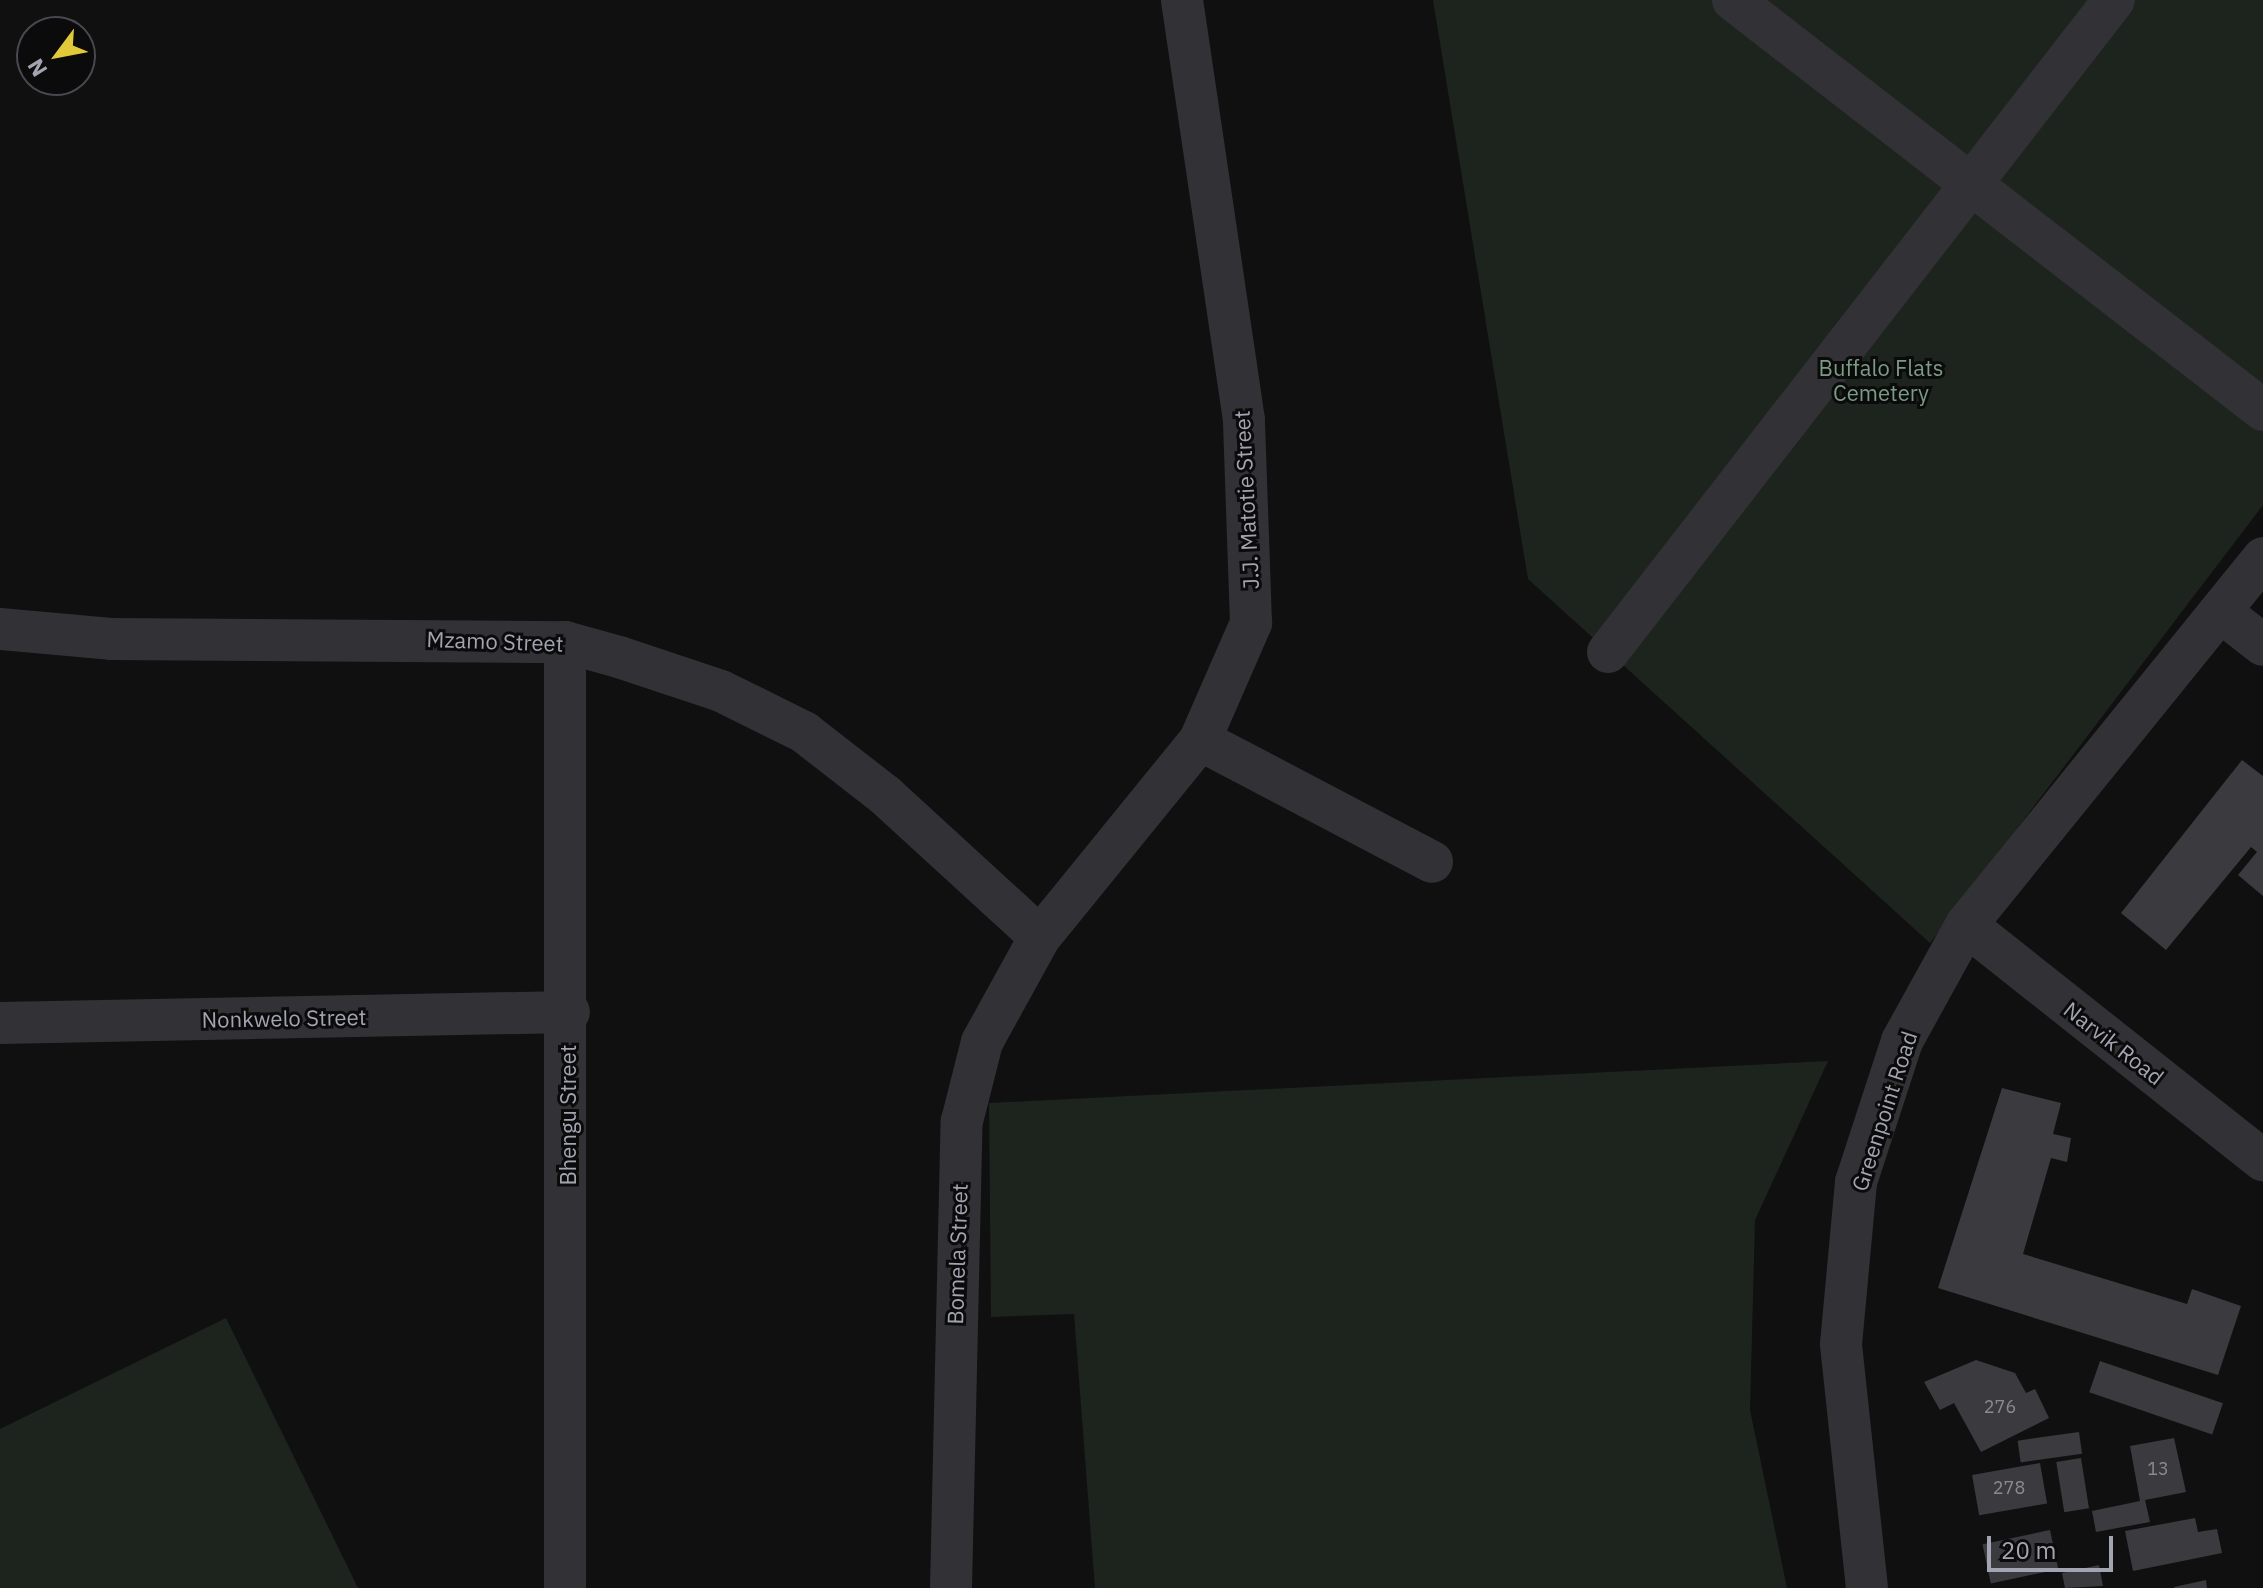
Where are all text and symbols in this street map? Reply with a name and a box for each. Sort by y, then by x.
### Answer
north arrow [16,16,96,96]
text: N [20,53,53,82]
park label: Buffalo Flats Cemetery [1819,354,1943,406]
street label: J.J. Matotie Street [1228,410,1264,590]
street label: Mzamo Street [426,625,564,657]
street label: Narvik Road [2059,996,2169,1090]
street label: Nonkwelo Street [201,1003,367,1033]
street label: Greenpoint Road [1846,1028,1922,1194]
street label: Bhengu Street [555,1045,581,1185]
street label: Bomela Street [941,1183,973,1325]
house number: 276 [1984,1396,2016,1418]
house number: 13 [2147,1458,2169,1480]
house number: 278 [1993,1477,2025,1499]
scale bar [1991,1520,2117,1570]
text: 20 m [2001,1534,2056,1566]

